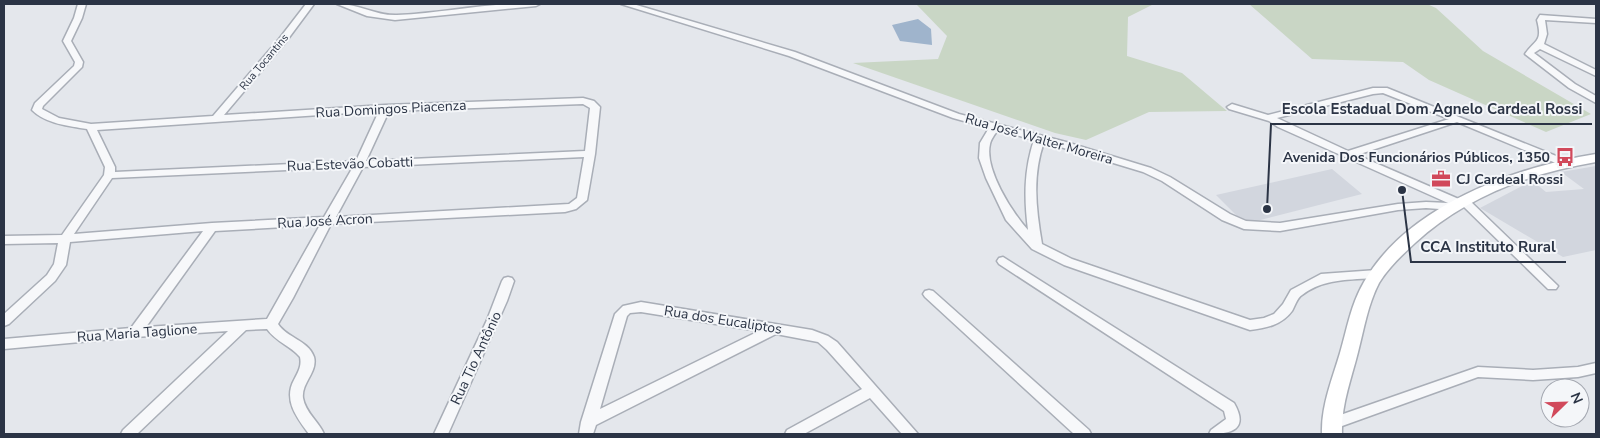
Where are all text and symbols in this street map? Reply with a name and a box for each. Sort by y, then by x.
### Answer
street label: Rua Tocantins [236,31,292,93]
callout: Escola Estadual Dom Agnelo Cardeal Rossi [1271,94,1592,124]
street label: Rua Domingos Piacenza [315,96,467,122]
text: Escola Estadual Dom Agnelo Cardeal Rossi [1282,99,1582,119]
street label: Rua José Walter Moreira [963,109,1115,169]
bus stop icon: Avenida Dos Funcionários Públicos, 1350 [1554,146,1576,168]
place label: Avenida Dos Funcionários Públicos, 1350 [1283,148,1550,167]
street label: Rua Estevão Cobatti [287,152,413,176]
office icon: CJ Cardeal Rossi [1430,168,1452,190]
place label: CJ Cardeal Rossi [1456,170,1563,189]
street label: Rua José Acron [277,209,373,233]
callout: CCA Instituto Rural [1411,232,1566,262]
text: CCA Instituto Rural [1420,237,1556,257]
street label: Rua dos Eucaliptos [663,301,784,339]
street label: Rua Tio Antônio [446,308,506,408]
street label: Rua Maria Taglione [76,319,198,347]
north arrow [1540,378,1590,428]
text: N [1566,390,1587,407]

